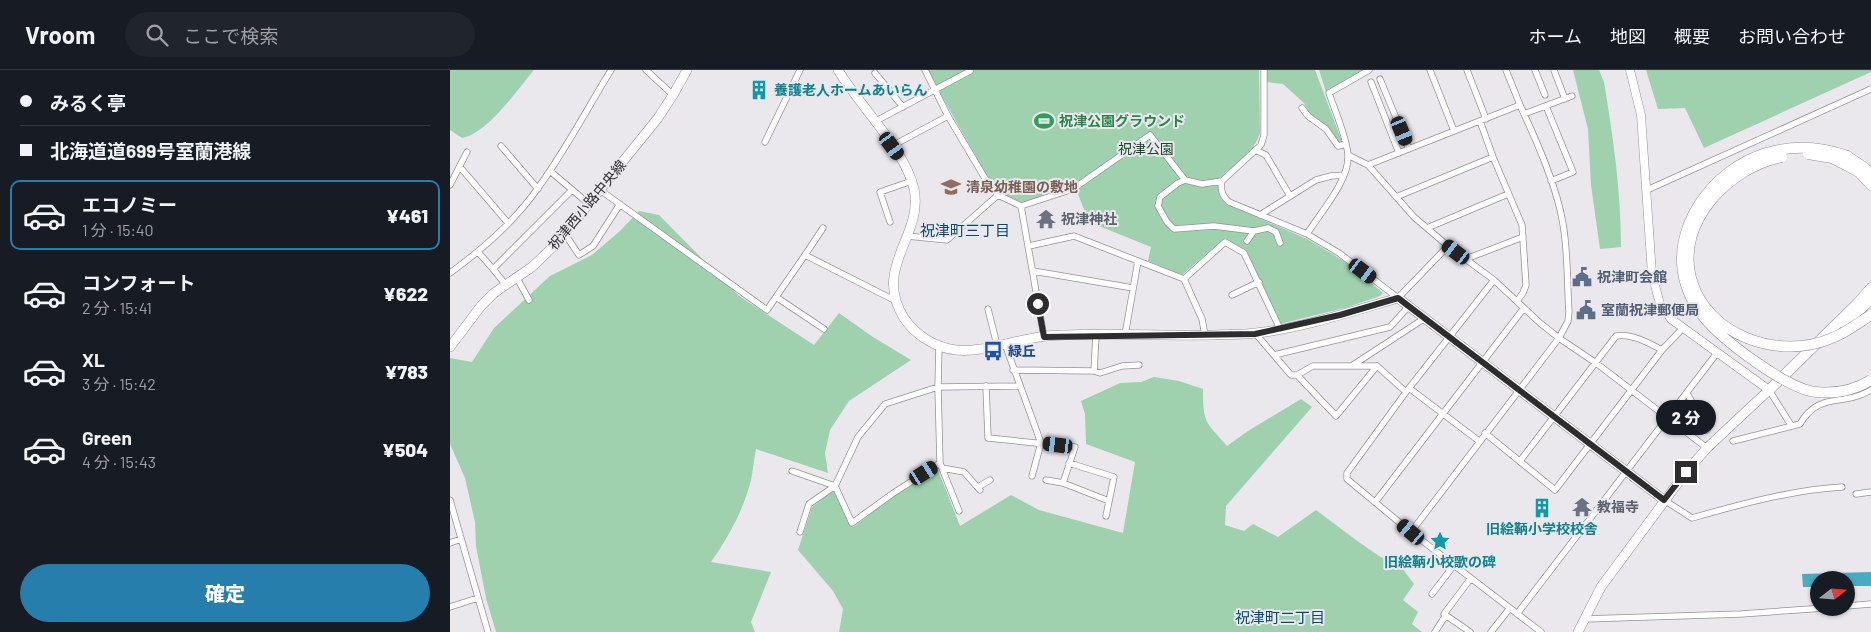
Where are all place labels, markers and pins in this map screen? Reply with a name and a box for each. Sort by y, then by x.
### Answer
building icon: 養護老人ホームあいらん [748,79,770,101]
place label: 養護老人ホームあいらん [774,81,928,98]
sports icon: 祝津公園グラウンド [1033,110,1055,132]
place label: 祝津公園グラウンド [1059,112,1185,129]
school or university icon: 清泉幼稚園の敷地 [940,176,962,198]
place label: 清泉幼稚園の敷地 [966,178,1078,195]
temple icon: 祝津神社 [1035,208,1057,230]
place label: 祝津神社 [1061,210,1117,227]
public building icon: 祝津町会館 [1571,266,1593,288]
place label: 祝津町会館 [1597,268,1667,285]
public building icon: 室蘭祝津郵便局 [1575,299,1597,321]
place label: 室蘭祝津郵便局 [1601,301,1699,318]
bus stop icon: 緑丘 [982,340,1004,362]
place label: 緑丘 [1008,342,1036,359]
temple icon: 教福寺 [1571,496,1593,518]
building icon: 旧絵鞆小学校校舎 [1531,497,1553,519]
place label: 教福寺 [1597,498,1639,515]
place label: 旧絵鞆小学校校舎 [1486,520,1598,537]
place icon: 旧絵鞆小校歌の碑 [1429,530,1451,552]
place label: 旧絵鞆小校歌の碑 [1384,553,1496,570]

